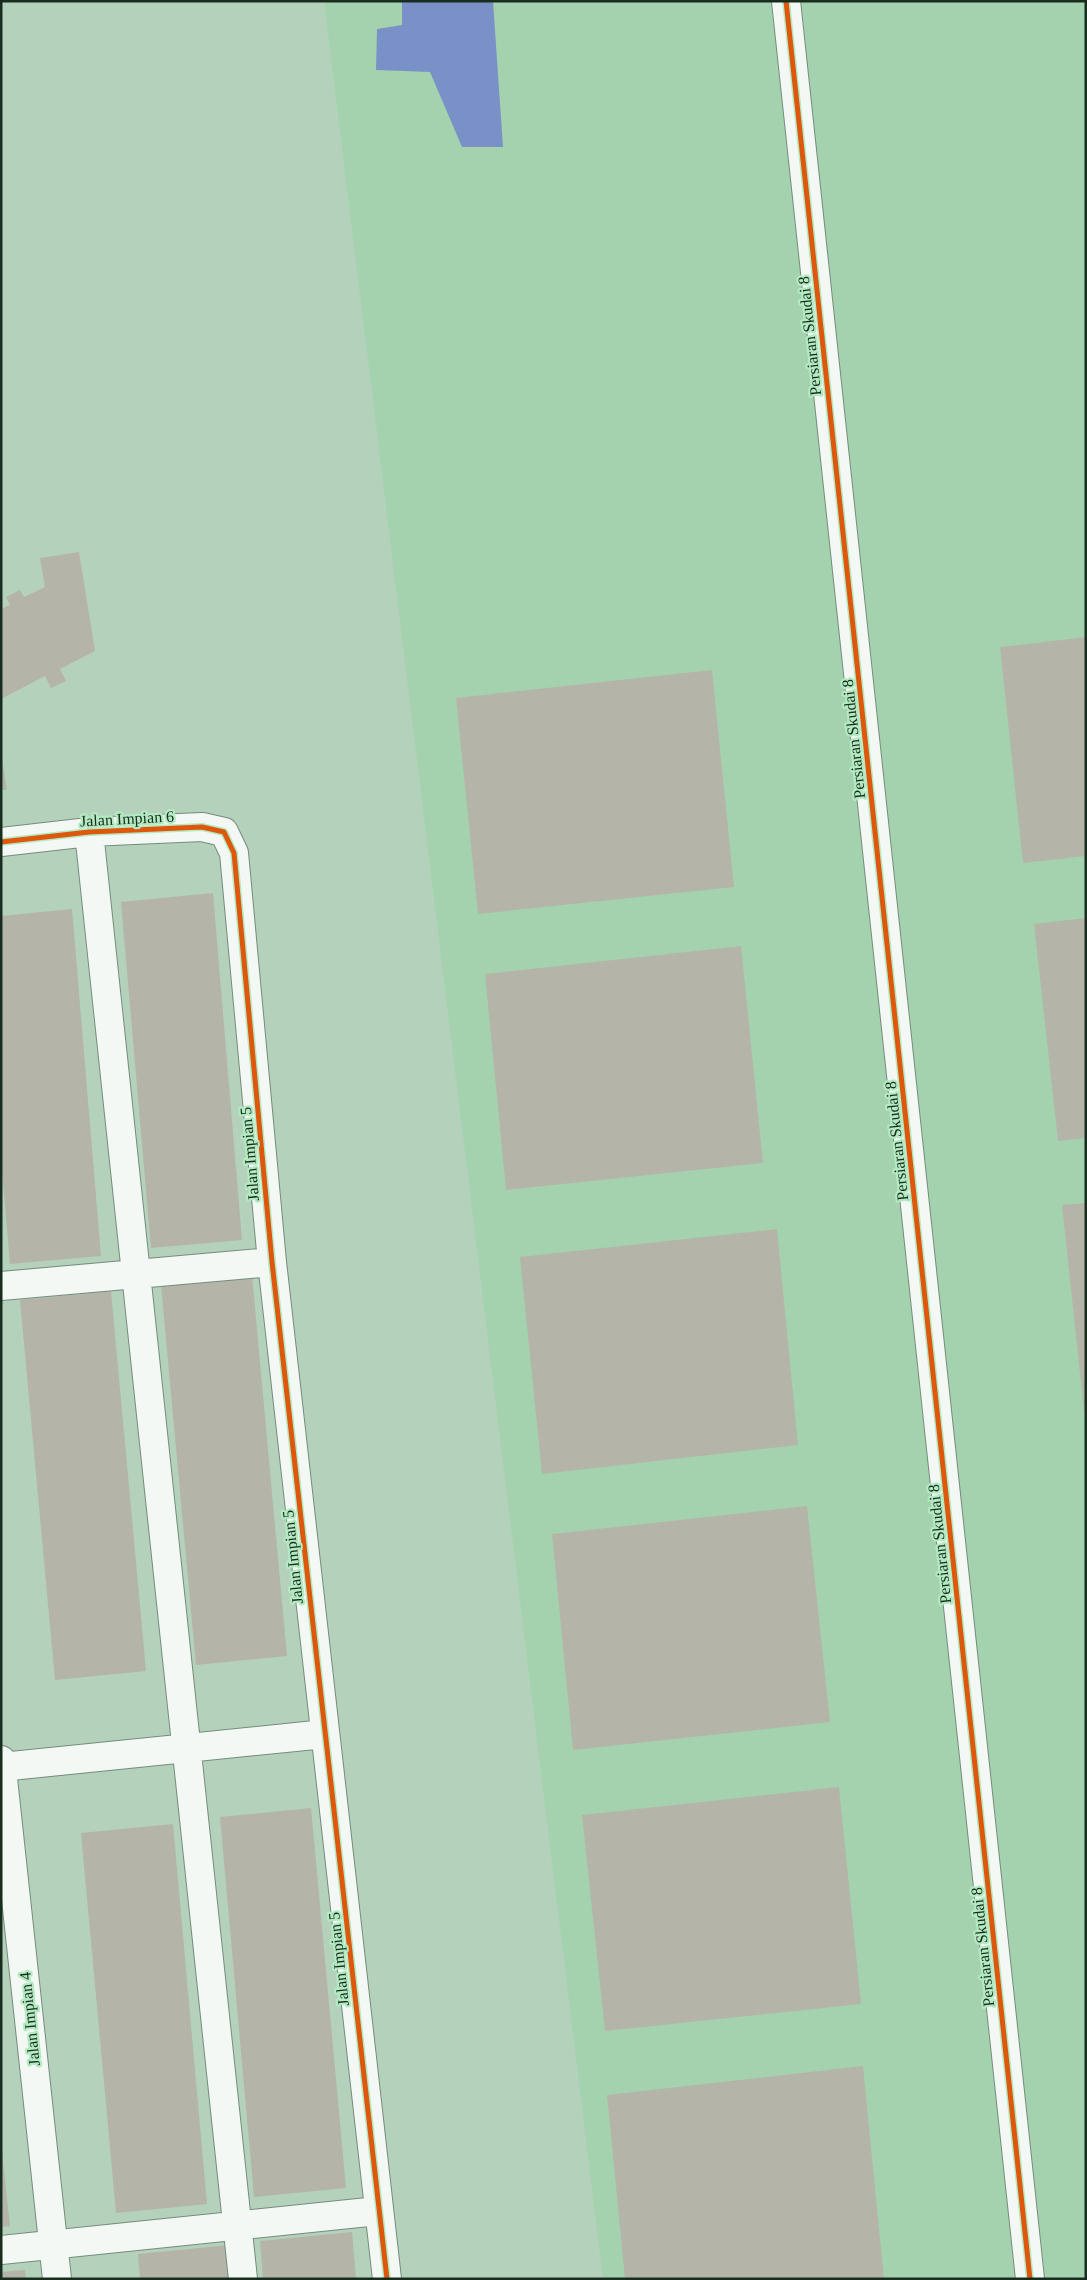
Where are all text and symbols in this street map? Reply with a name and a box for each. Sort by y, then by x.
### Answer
street label: Persiaran Skudai 8 [795,275,824,396]
street label: Persiaran Skudai 8 [839,678,868,799]
street label: Jalan Impian 6 [80,808,175,830]
street label: Persiaran Skudai 8 [882,1080,911,1201]
street label: Jalan Impian 5 [237,1106,263,1202]
street label: Persiaran Skudai 8 [925,1483,954,1604]
street label: Jalan Impian 5 [279,1509,307,1605]
street label: Persiaran Skudai 8 [968,1886,997,2007]
street label: Jalan Impian 5 [325,1911,353,2007]
street label: Jalan Impian 4 [16,1971,44,2067]

